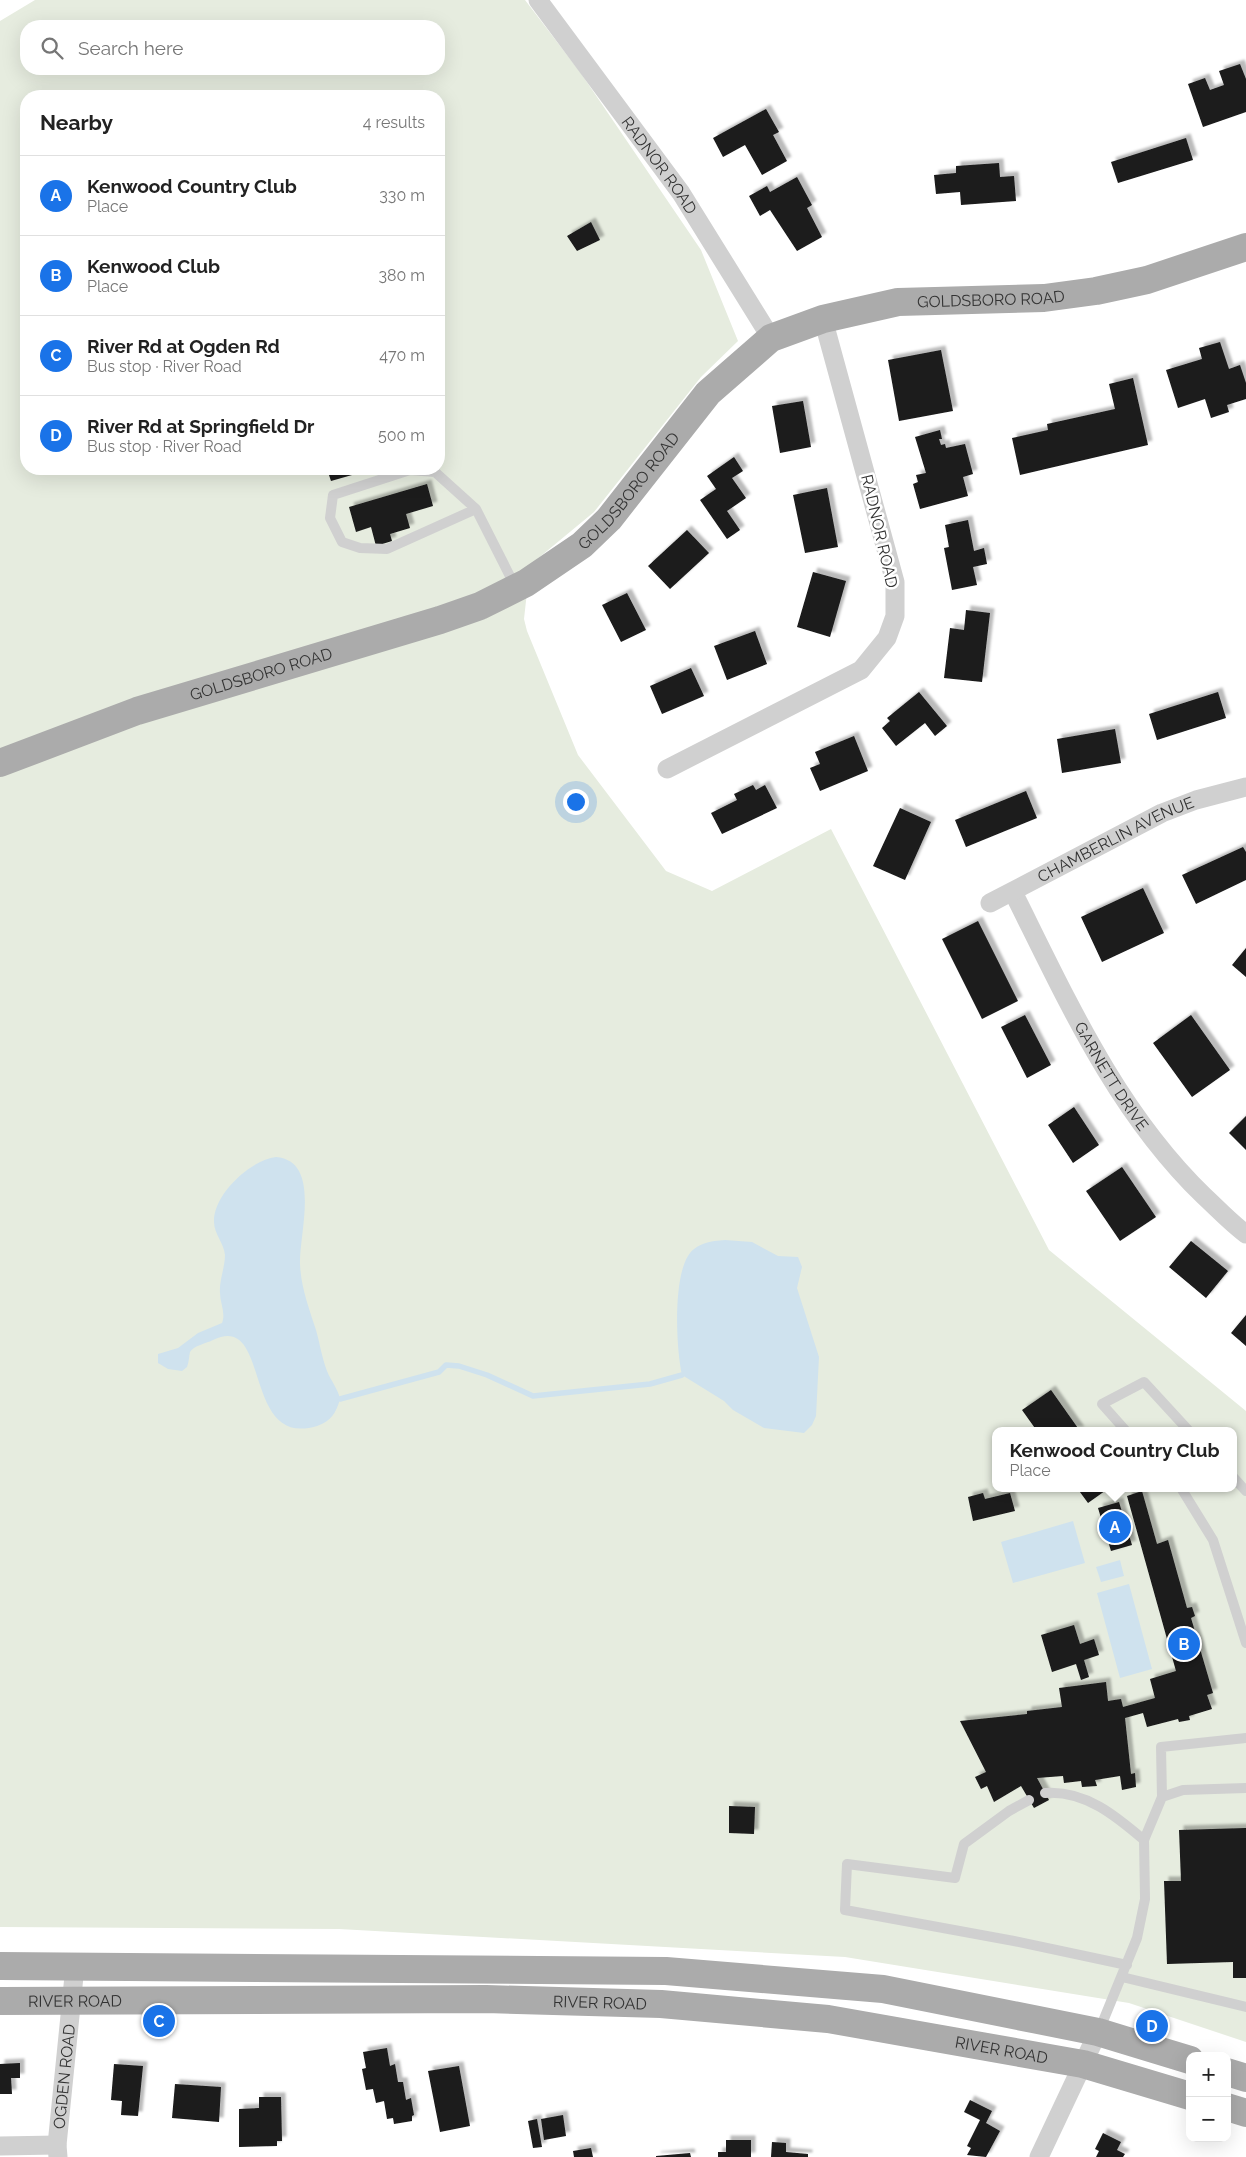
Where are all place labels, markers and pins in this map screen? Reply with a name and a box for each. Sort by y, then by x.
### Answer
pin: A [1099,1508,1131,1546]
pin: B [1168,1625,1200,1663]
pin: C [143,2002,175,2040]
pin: D [1136,2007,1168,2045]

